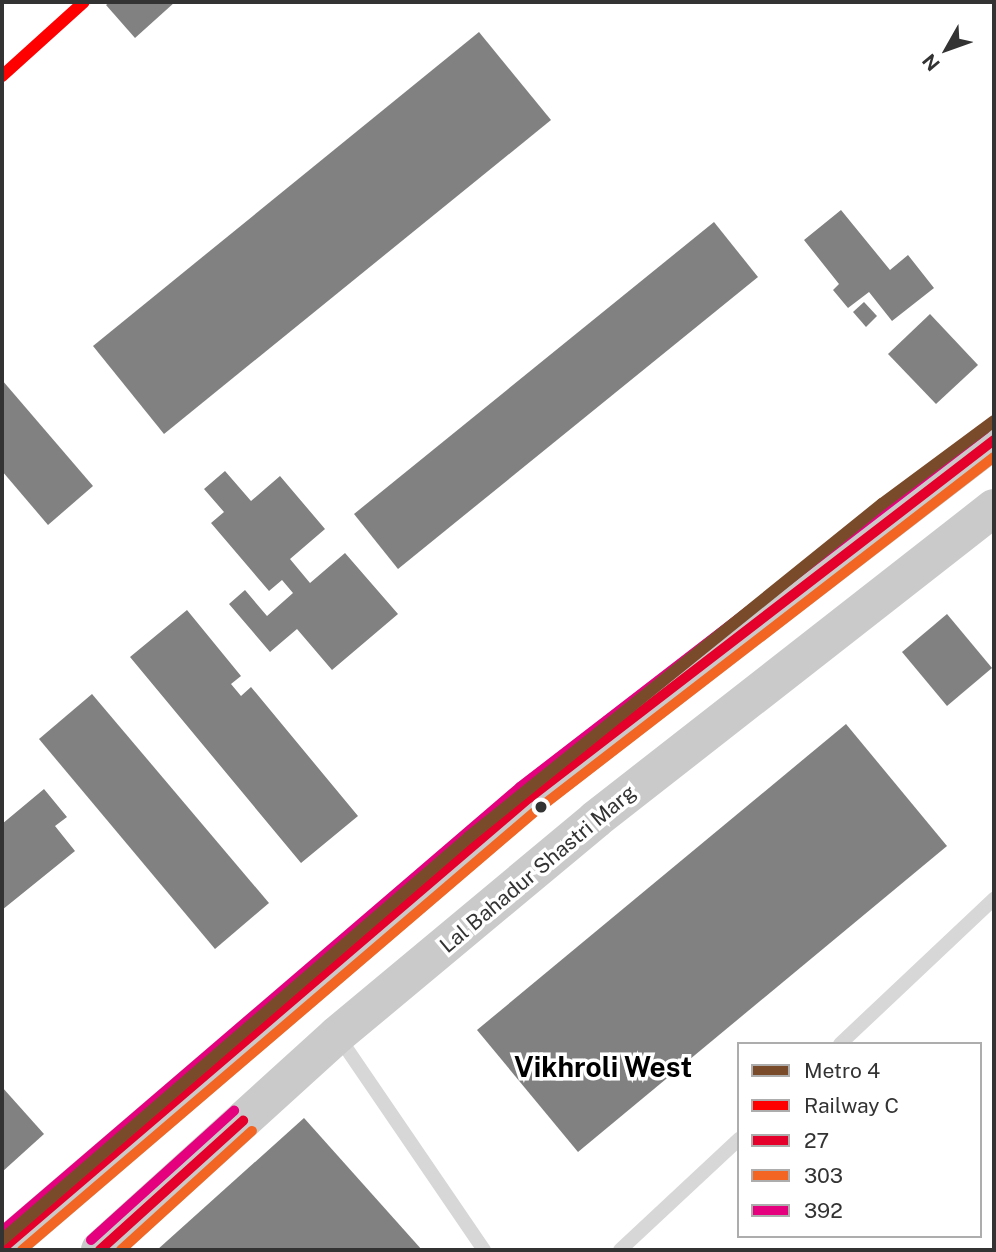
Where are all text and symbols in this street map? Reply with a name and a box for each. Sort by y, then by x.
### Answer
north arrow [912,14,982,84]
text: N [918,50,944,75]
street label: Lal Bahadur Shastri Marg [435,780,641,958]
unlabelled marker [534,800,548,814]
legend [737,1042,982,1238]
district label: Vikhroli West [514,1050,692,1084]
text: Metro 4 [804,1058,880,1083]
text: Railway C [804,1093,899,1118]
text: 27 [804,1128,829,1153]
text: 303 [804,1163,843,1188]
text: 392 [804,1198,843,1223]

